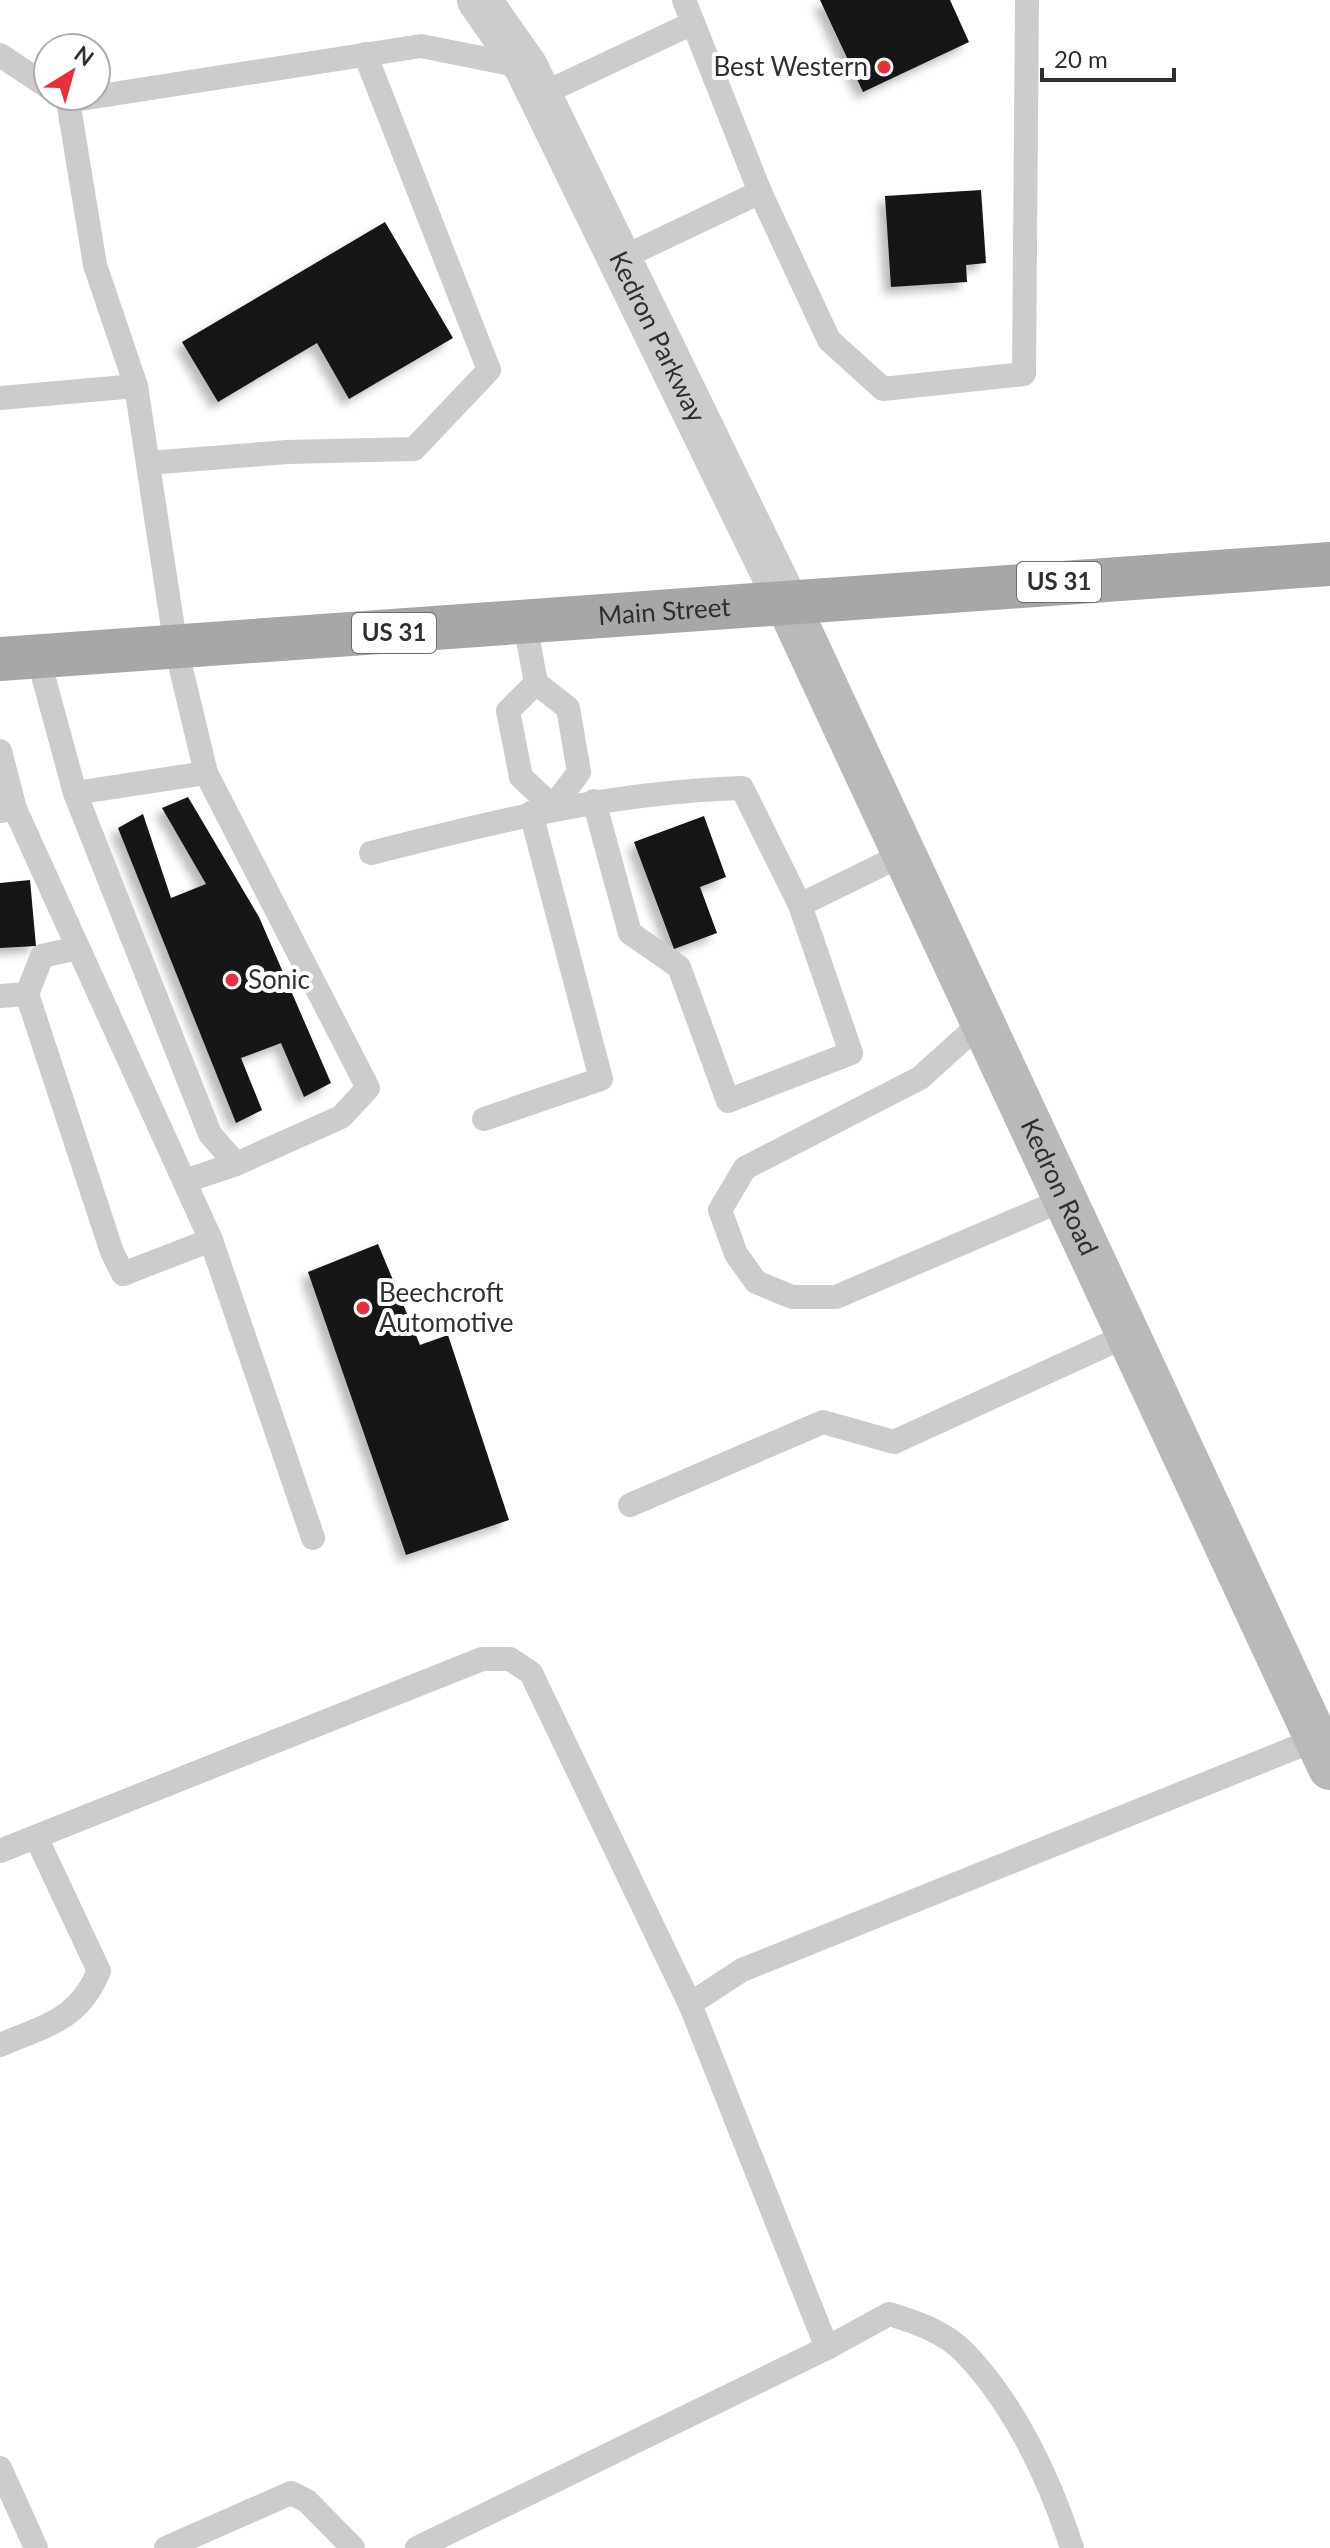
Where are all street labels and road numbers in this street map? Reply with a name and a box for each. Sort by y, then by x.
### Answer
street label: Kedron Parkway [603,246,714,428]
road number: US 31 [1017,562,1101,602]
street label: Main Street [597,590,732,631]
road number: US 31 [352,613,436,653]
street label: Kedron Road [1015,1113,1106,1260]

